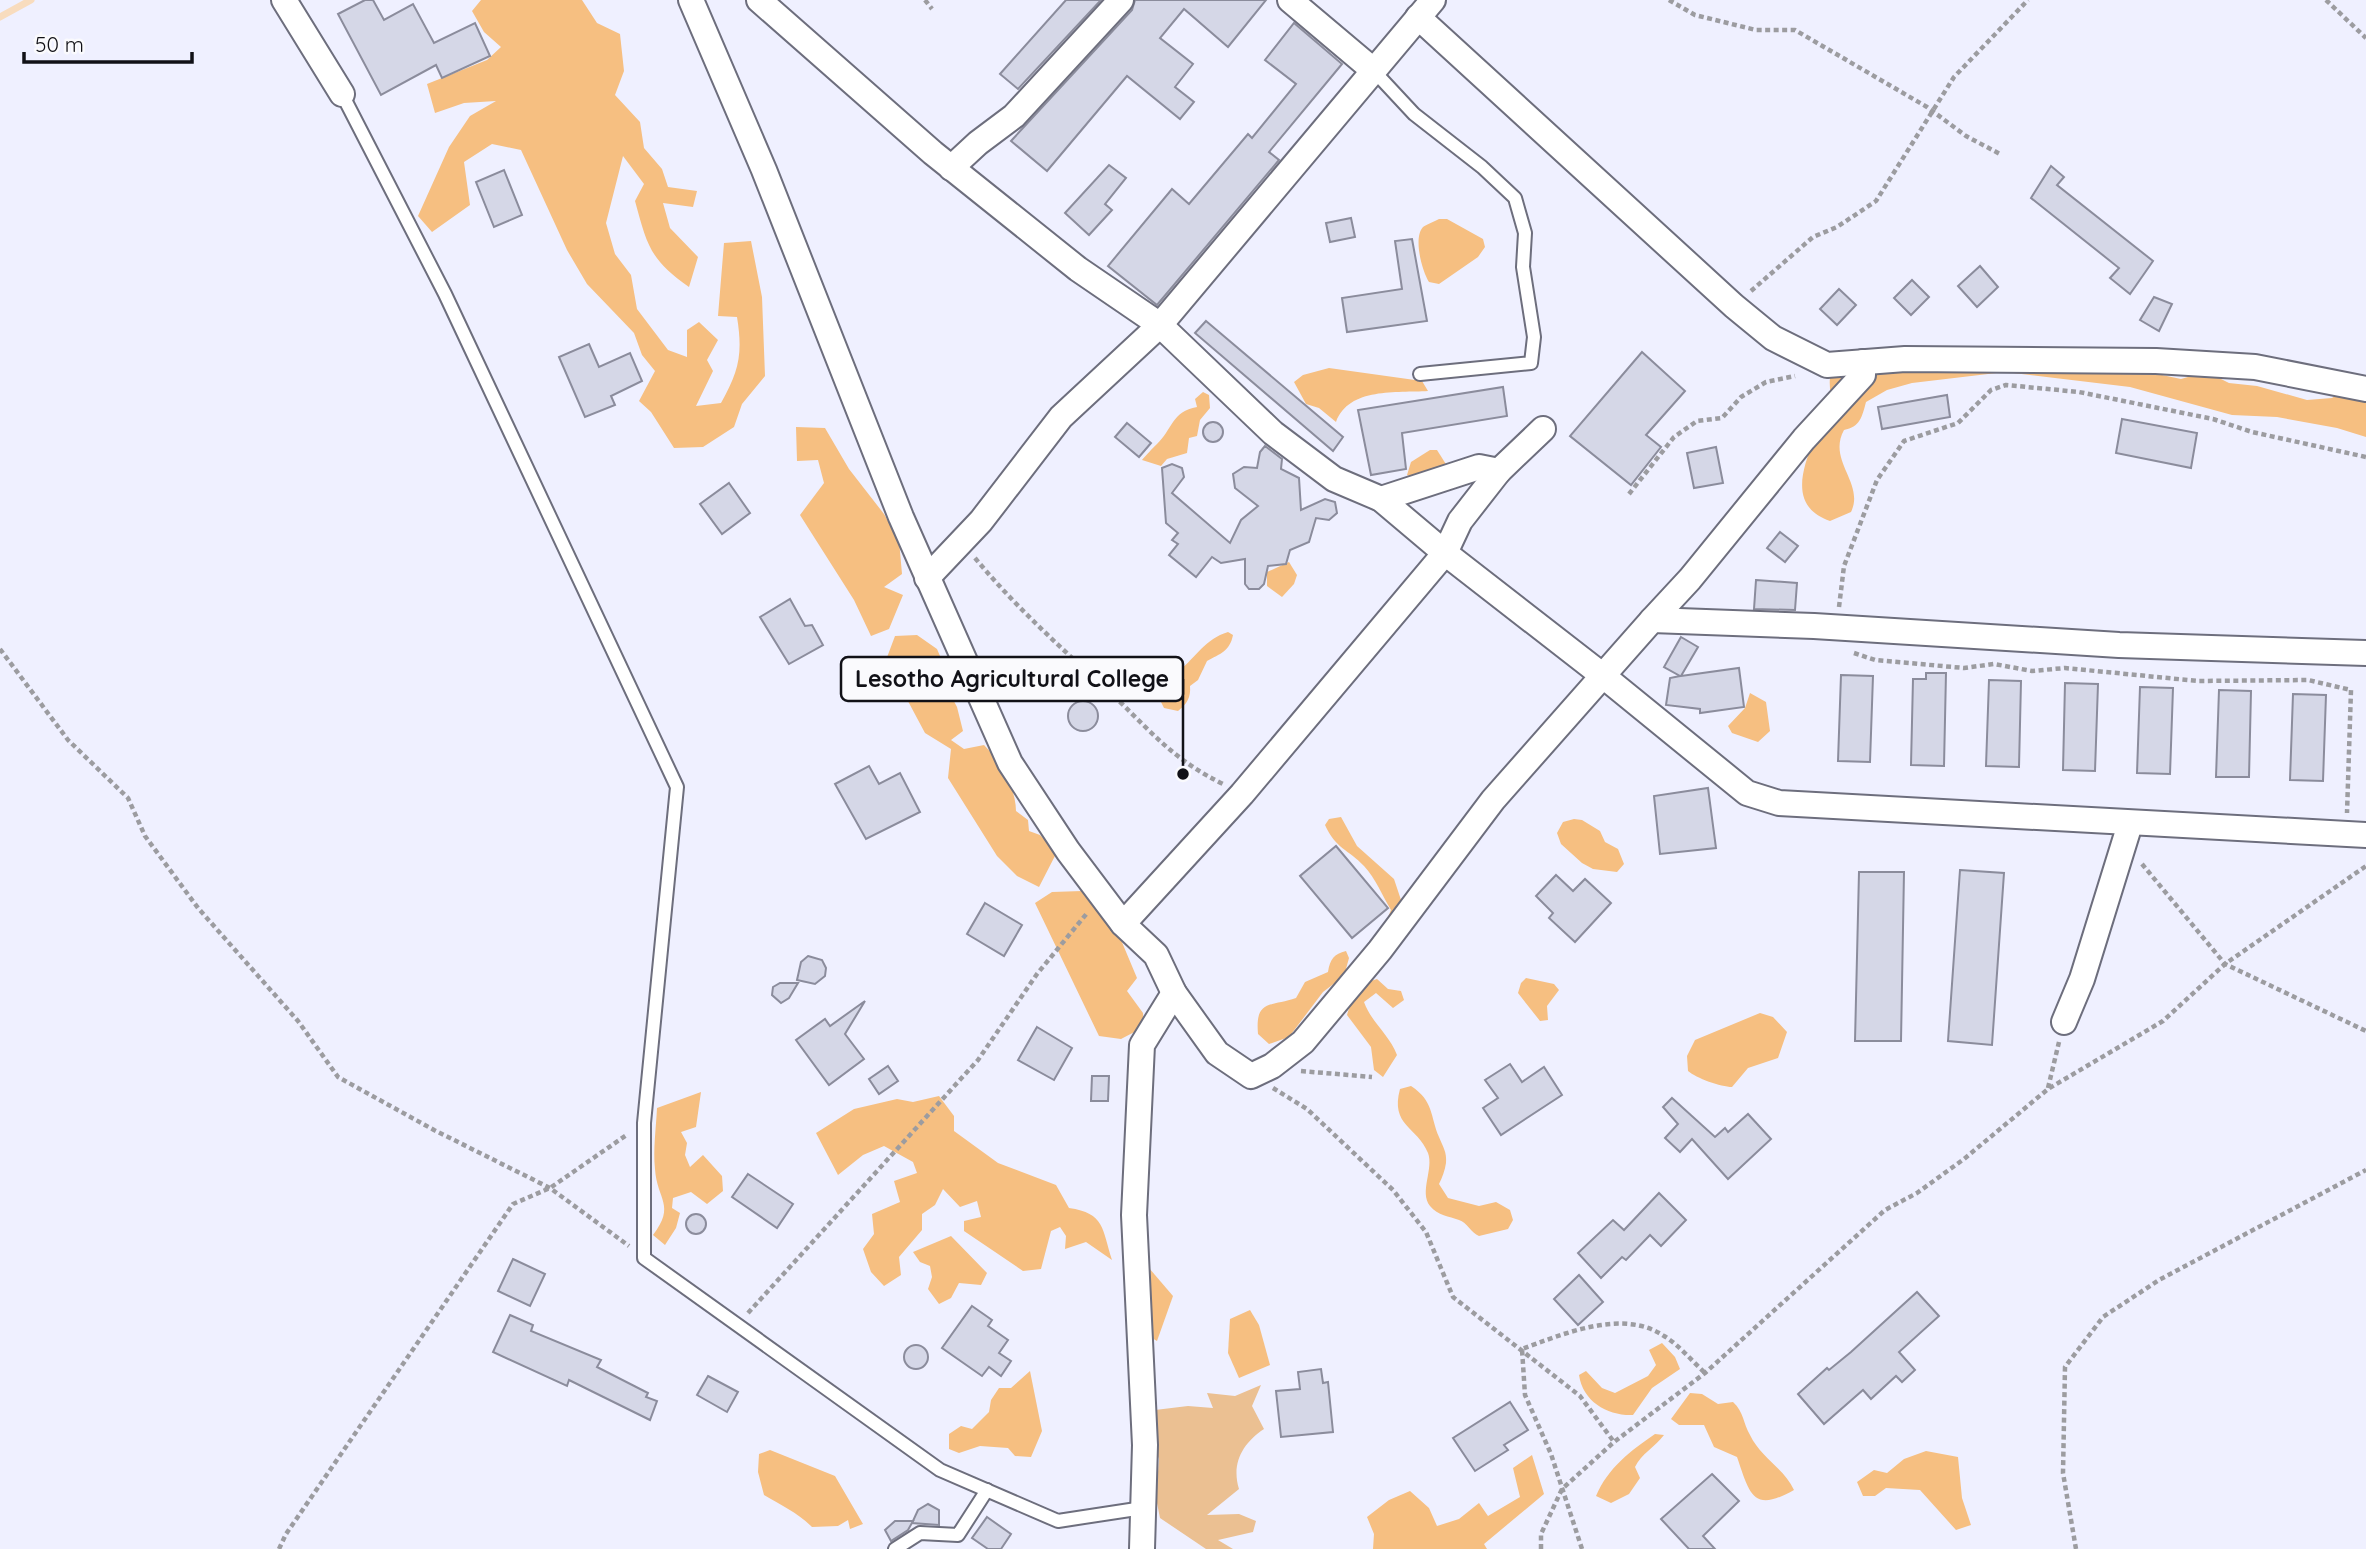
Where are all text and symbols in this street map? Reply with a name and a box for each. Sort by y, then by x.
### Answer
scale bar [24,21,192,65]
text: 50 m [35,31,84,57]
callout: Lesotho Agricultural College [841,657,1183,701]
text: Lesotho Agricultural College [855,664,1169,693]

